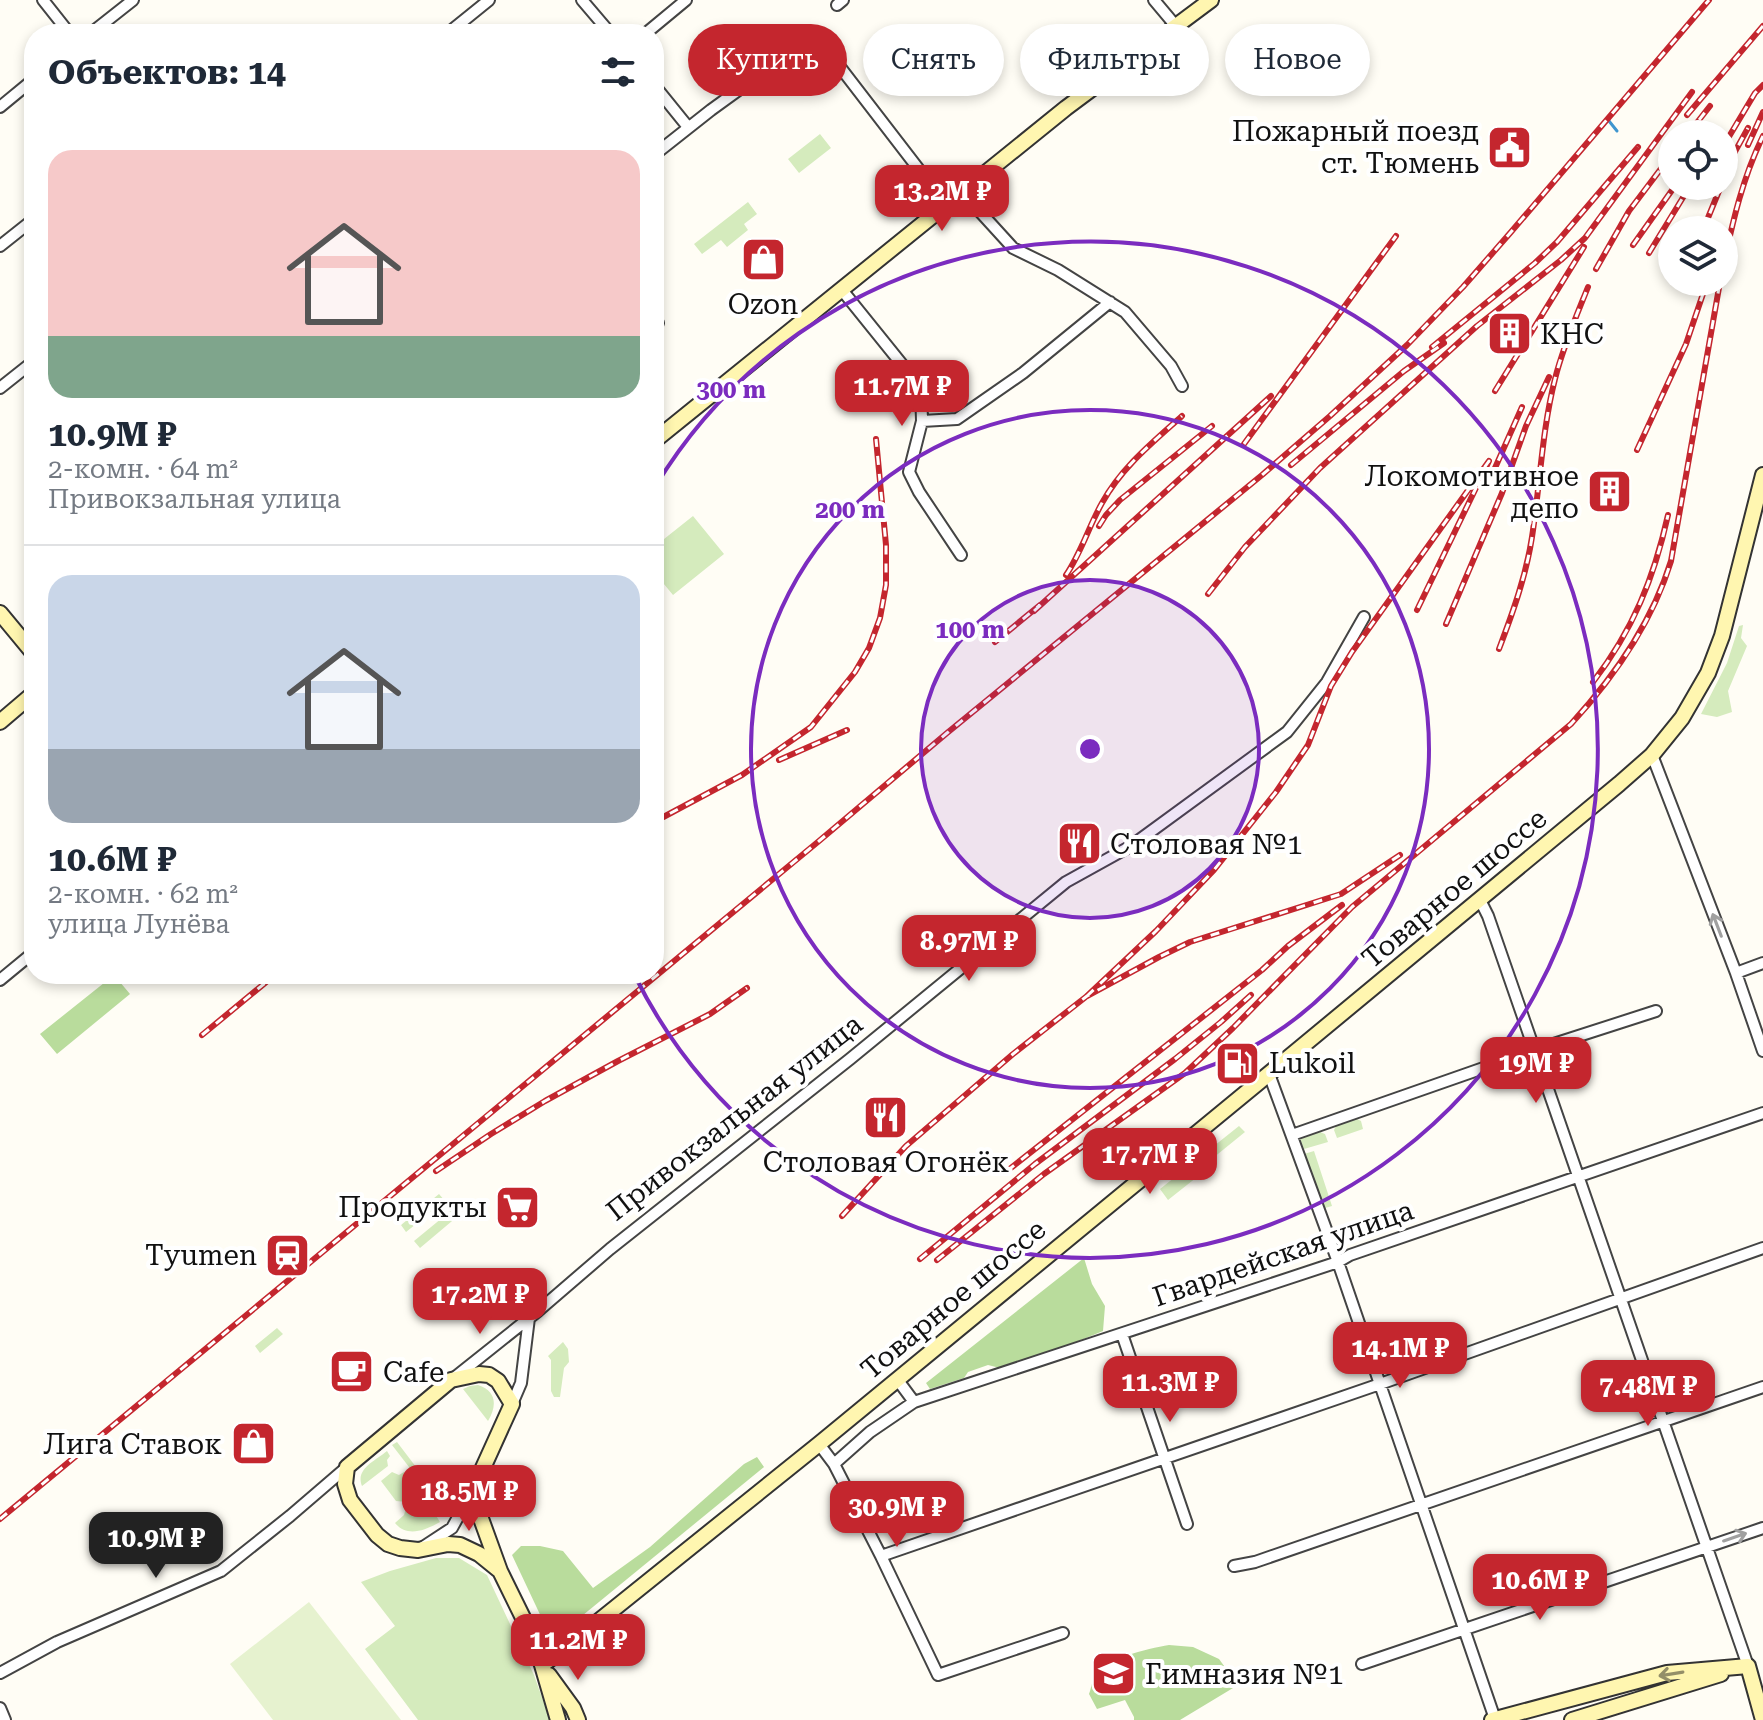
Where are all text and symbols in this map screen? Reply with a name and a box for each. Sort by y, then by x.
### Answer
chip: Купить [688,24,847,96]
chip: Снять [863,24,1004,96]
chip: Фильтры [1020,24,1209,96]
chip: Новое [1225,24,1370,96]
icon: filters [596,50,640,94]
text: Объектов: 14 [48,52,286,92]
place label: Пожарный поезд ст. Тюмень [1232,115,1479,180]
map controls [1658,120,1738,296]
button: locate [1658,120,1738,200]
public building icon: Пожарный поезд ст. Тюмень [1486,123,1534,171]
pin: 13.2M ₽ [868,165,1016,233]
text: 13.2M ₽ [893,176,991,206]
icon: home [272,202,416,346]
button: layers [1658,216,1738,296]
shop icon: Ozon [739,236,787,284]
place label: Ozon [728,288,798,321]
building icon: КНС [1485,310,1533,358]
place label: КНС [1540,318,1604,351]
pin: 11.7M ₽ [828,360,976,428]
text: 11.7M ₽ [853,371,951,401]
text: 300 m [696,376,766,404]
text: 10.9M ₽ [48,414,176,454]
text: 2-комн. · 64 m² [48,454,238,484]
place label: Локомотивное депо [1365,460,1579,525]
building icon: Локомотивное депо [1586,468,1634,516]
text: Привокзальная улица [48,484,341,514]
text: 200 m [815,496,885,524]
text: 100 m [935,616,1005,644]
icon: home [272,627,416,771]
centre of rings [1076,735,1104,763]
street label: Товарное шоссе [1355,802,1553,975]
restaurant icon: Столовая №1 [1055,820,1103,868]
place label: Столовая №1 [1110,828,1303,861]
text: 10.6M ₽ [48,839,176,879]
text: 2-комн. · 62 m² [48,879,238,909]
text: улица Лунёва [48,909,230,939]
one-way arrow [1709,913,1723,938]
pin: 8.97M ₽ [895,915,1043,983]
text: 8.97M ₽ [920,926,1018,956]
street label: Привокзальная улица [600,1007,869,1227]
pin: 19M ₽ [1480,1037,1592,1105]
fuel station icon: Lukoil [1214,1039,1262,1087]
place label: Lukoil [1269,1047,1356,1080]
text: 19M ₽ [1498,1048,1574,1078]
restaurant icon: Столовая Огонёк [862,1093,910,1141]
pin: 17.7M ₽ [1076,1128,1224,1196]
text: 17.7M ₽ [1101,1139,1199,1169]
place label: Столовая Огонёк [763,1146,1010,1179]
supermarket icon: Продукты [494,1183,542,1231]
place label: Продукты [338,1191,487,1224]
street label: Гвардейская улица [1149,1193,1418,1314]
street label: Товарное шоссе [854,1213,1052,1386]
station icon: Tyumen [264,1231,312,1279]
place label: Tyumen [145,1239,257,1272]
pin: 17.2M ₽ [406,1268,554,1336]
text: 17.2M ₽ [431,1279,529,1309]
pin: 14.1M ₽ [1326,1322,1474,1390]
text: 14.1M ₽ [1351,1333,1449,1363]
cafe icon: Cafe [328,1348,376,1396]
place label: Cafe [383,1356,444,1389]
pin: 11.3M ₽ [1096,1356,1244,1424]
pin: 7.48M ₽ [1574,1360,1722,1428]
text: 11.3M ₽ [1121,1367,1219,1397]
text: 7.48M ₽ [1599,1371,1697,1401]
shop icon: Лига Ставок [229,1420,277,1468]
place label: Лига Ставок [43,1428,222,1461]
pin: 18.5M ₽ [395,1465,543,1533]
text: 18.5M ₽ [420,1476,518,1506]
pin: 30.9M ₽ [823,1481,971,1549]
text: 30.9M ₽ [848,1492,946,1522]
pin: 10.9M ₽ [82,1512,230,1580]
text: 10.9M ₽ [107,1523,205,1553]
one-way arrow [1722,1529,1747,1544]
pin: 10.6M ₽ [1466,1554,1614,1622]
text: 10.6M ₽ [1491,1565,1589,1595]
pin: 11.2M ₽ [504,1614,652,1682]
text: 11.2M ₽ [529,1625,627,1655]
school or university icon: Гимназия №1 [1090,1650,1138,1698]
place label: Гимназия №1 [1145,1658,1344,1691]
one-way arrow [1658,1667,1684,1682]

